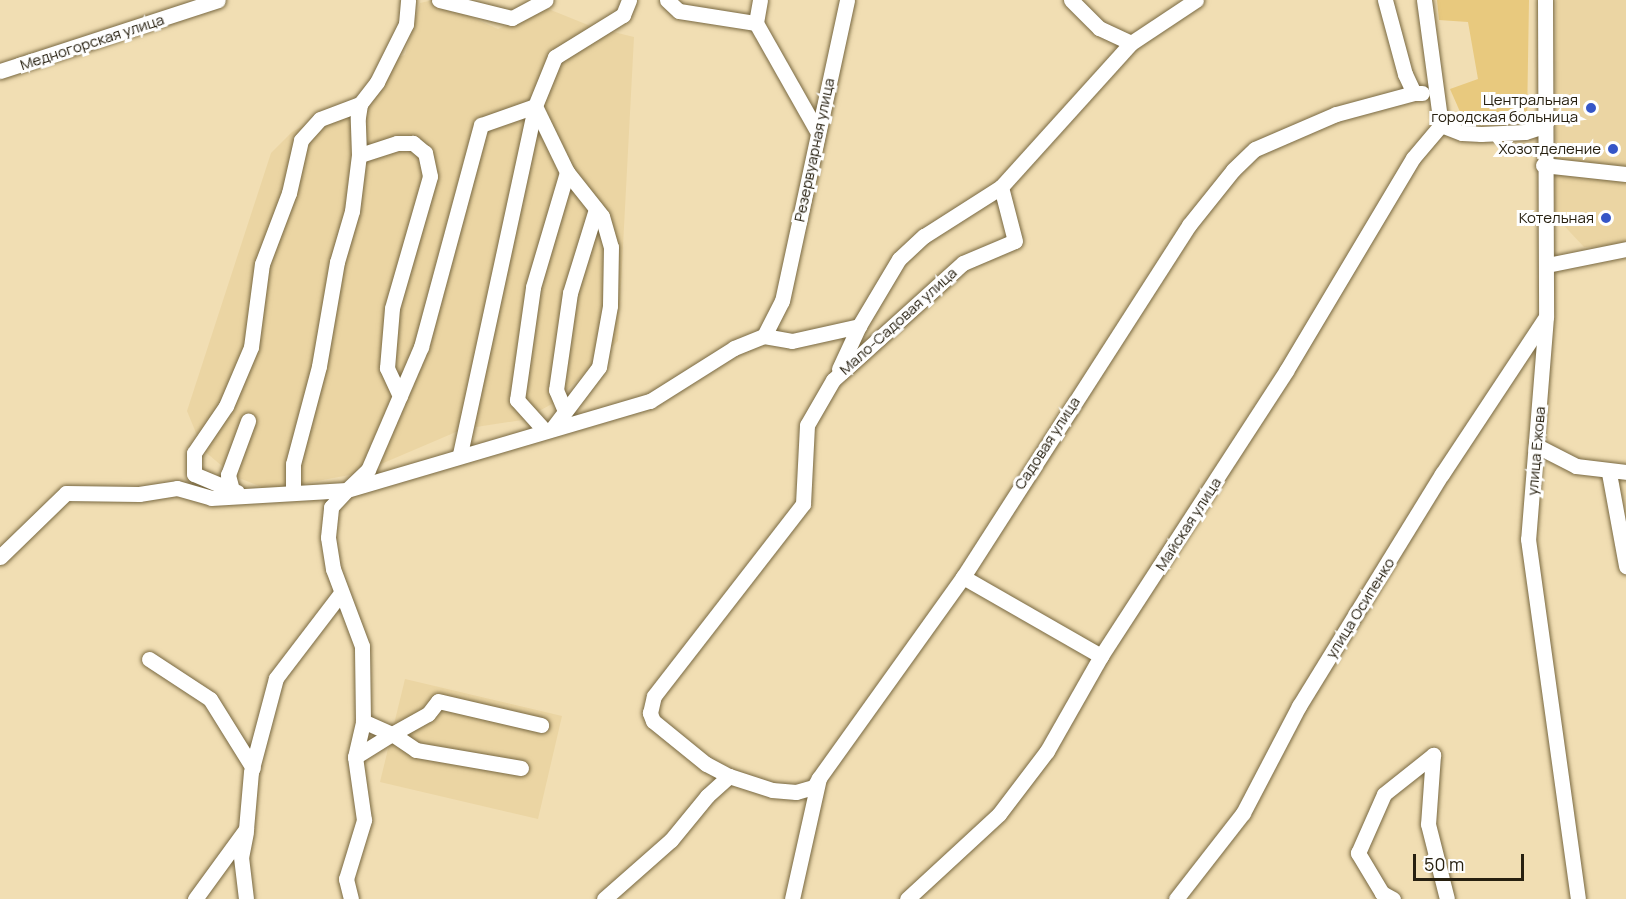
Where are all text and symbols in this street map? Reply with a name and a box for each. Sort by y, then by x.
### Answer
street label: Медногорская улица [18,10,166,74]
street label: Резервуарная улица [790,76,838,224]
place label: Центральная городская больница [1431,90,1578,125]
marker: Центральная городская больница [1582,99,1600,117]
place label: Хозотделение [1498,140,1601,158]
marker: Хозотделение [1606,142,1620,156]
place label: Котельная [1519,209,1594,227]
marker: Котельная [1599,211,1613,225]
street label: Мало-Садовая улица [836,264,960,378]
street label: Садовая улица [1010,393,1084,493]
street label: улица Ежова [1523,406,1549,496]
street label: Майская улица [1151,474,1225,574]
street label: улица Осипенко [1322,554,1398,662]
scale bar [1416,842,1527,880]
text: 50 m [1424,852,1464,876]

